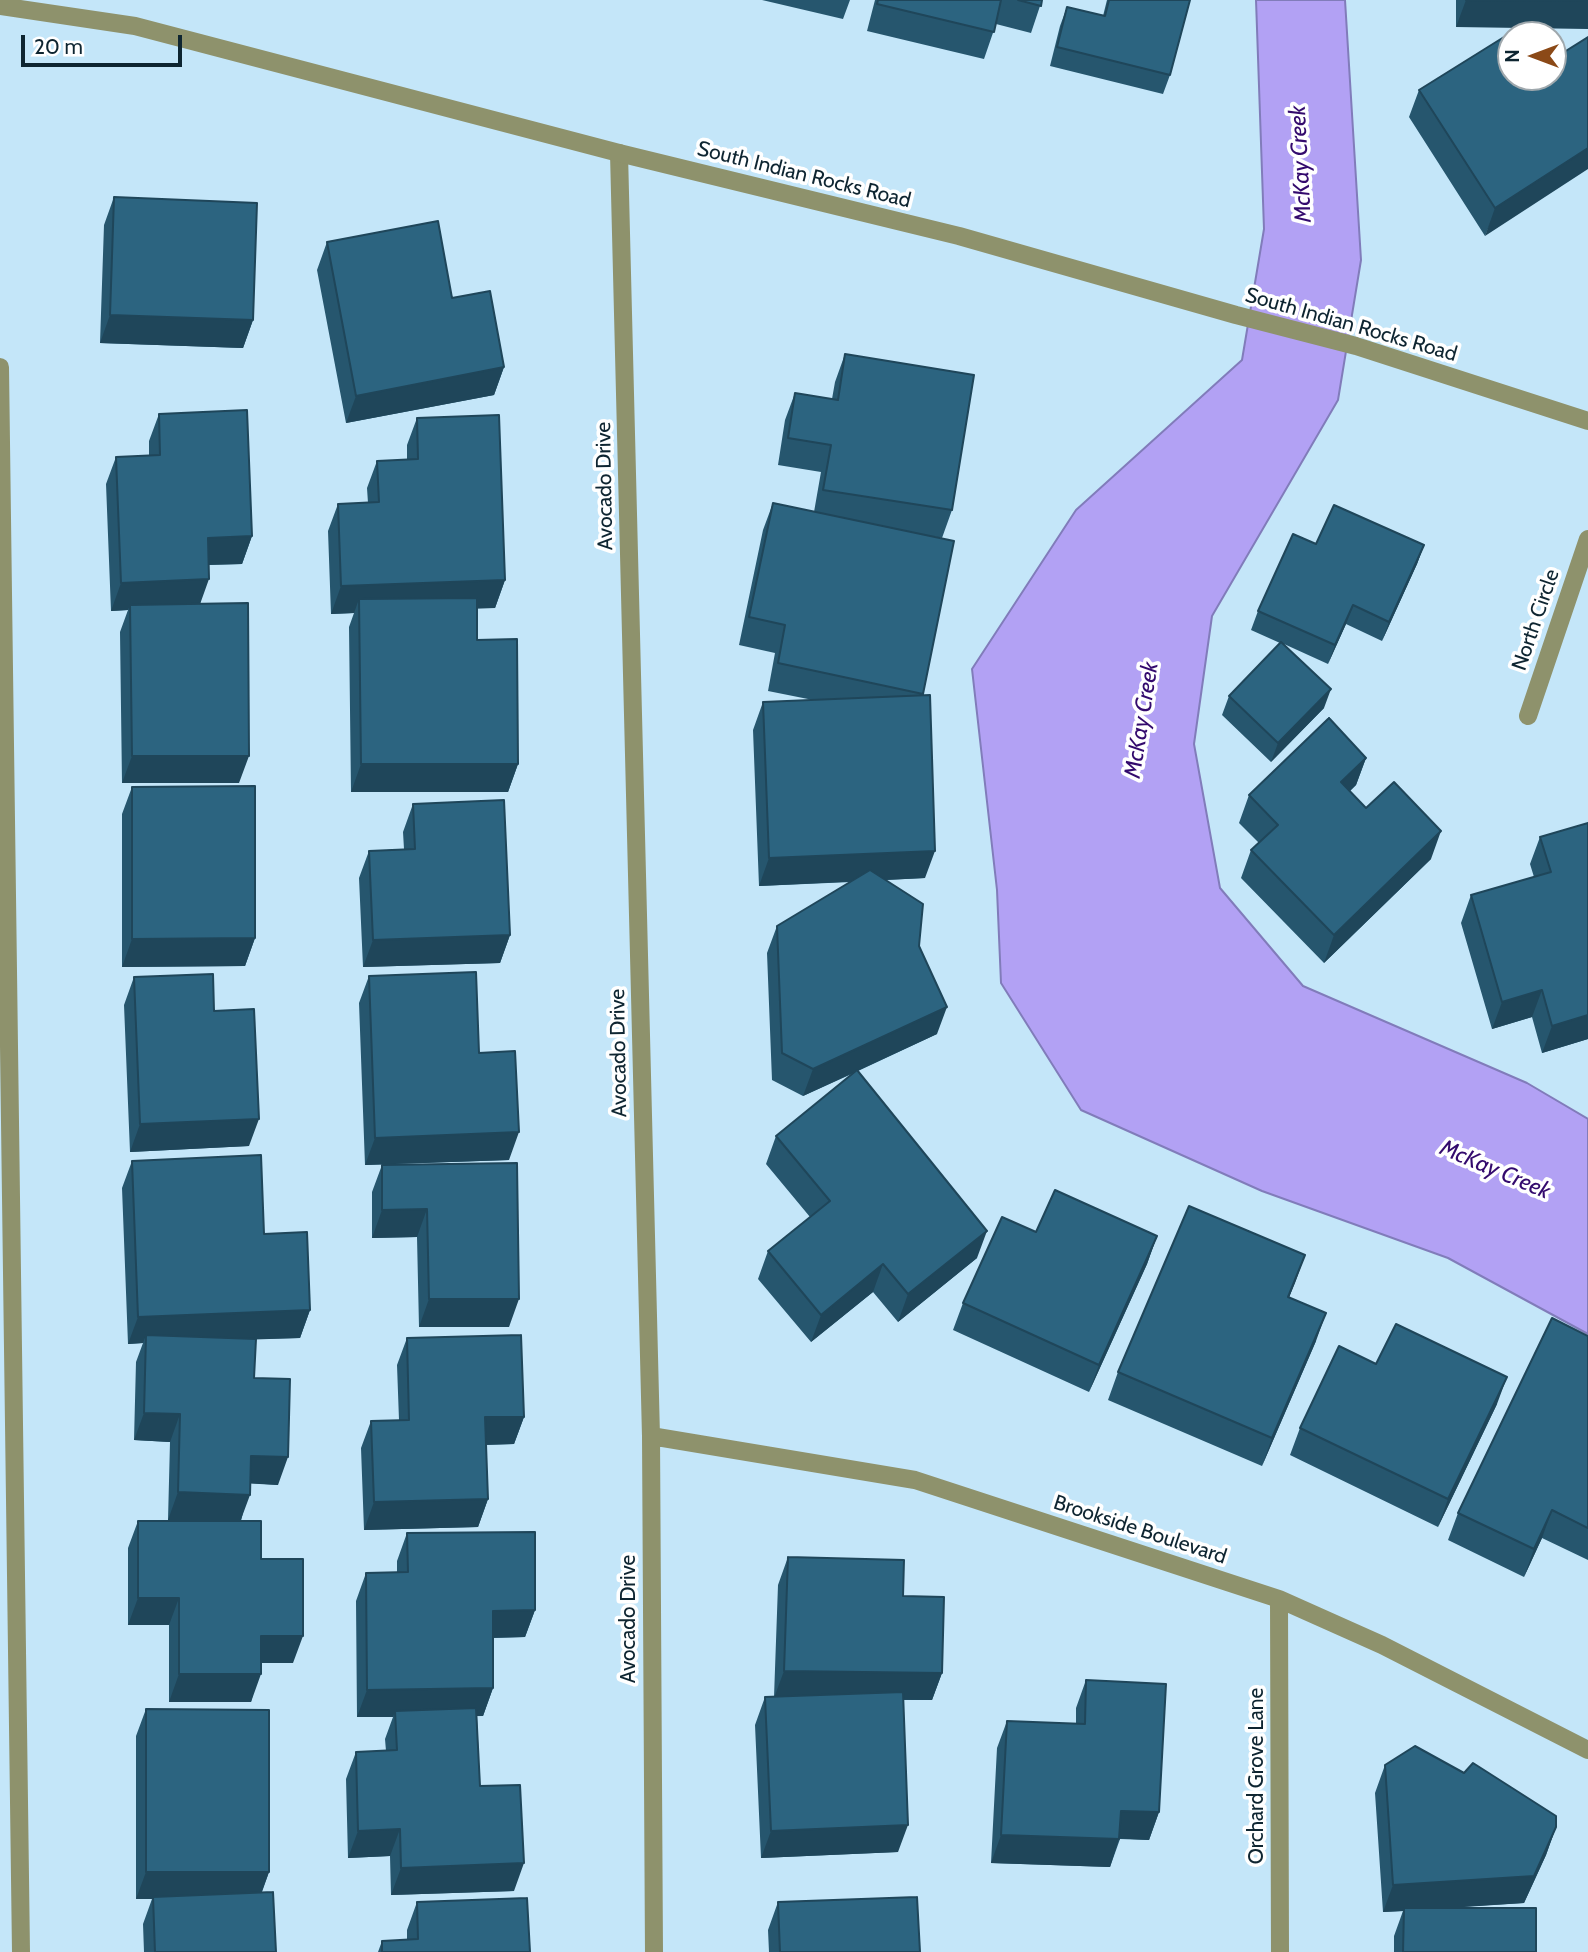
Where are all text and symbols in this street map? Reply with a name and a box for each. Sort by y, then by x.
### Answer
scale bar [24,21,186,65]
north arrow [1497,21,1567,91]
text: 20 m [34,34,83,59]
text: N [1501,49,1524,63]
water label: McKay Creek [1284,105,1318,223]
street label: South Indian Rocks Road [695,136,913,214]
street label: South Indian Rocks Road [1242,283,1460,367]
street label: Avocado Drive [591,422,619,550]
street label: North Circle [1507,566,1565,674]
water label: McKay Creek [1119,660,1165,780]
street label: Avocado Drive [605,989,633,1117]
water label: McKay Creek [1436,1134,1554,1206]
street label: Brookside Boulevard [1050,1490,1230,1570]
street label: Avocado Drive [616,1555,642,1683]
street label: Orchard Grove Lane [1244,1688,1270,1864]

